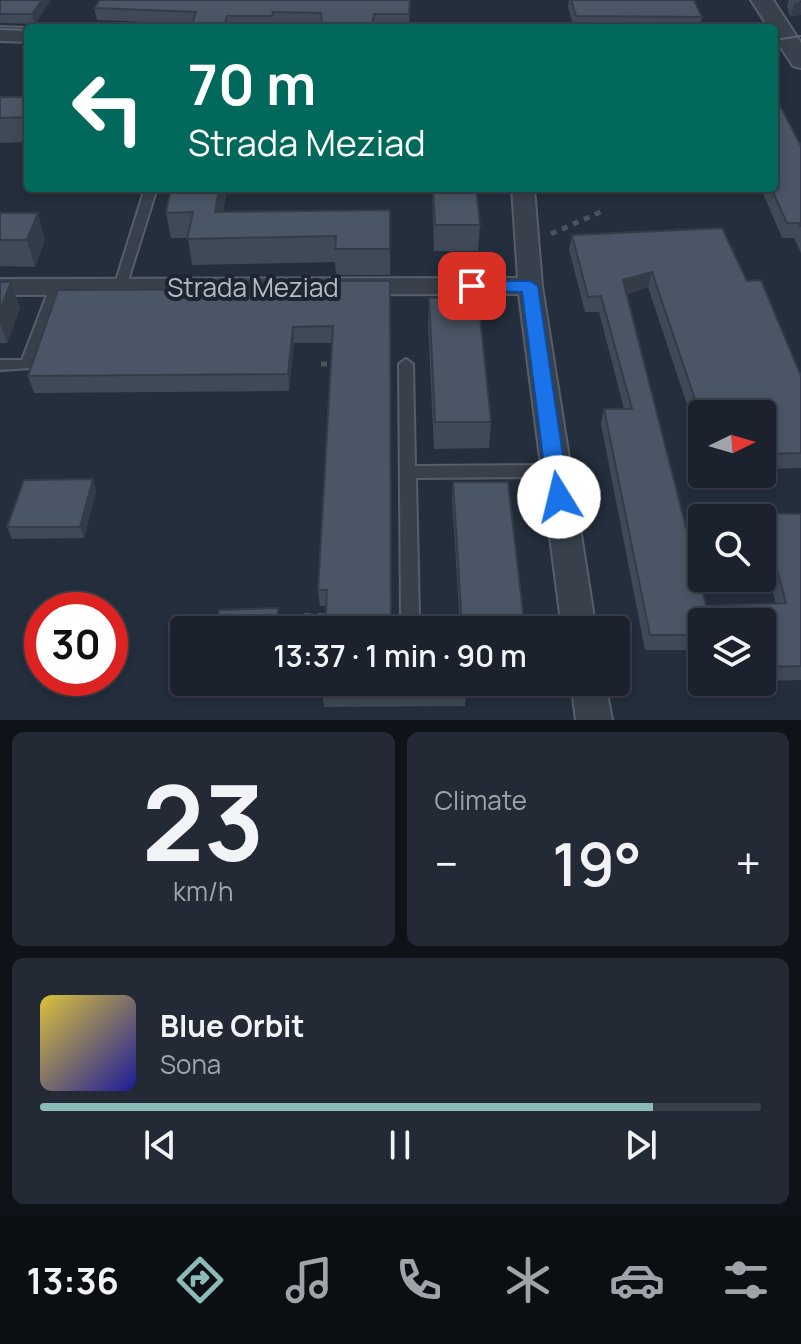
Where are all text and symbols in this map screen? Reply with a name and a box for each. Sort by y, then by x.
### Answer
text: 70 m [188,45,316,122]
icon: left [56,56,160,160]
text: Strada Meziad [188,118,426,167]
pin [438,252,506,320]
icon: arrive [450,264,494,308]
street label: Strada Meziad [167,269,339,305]
north arrow [688,400,776,488]
map controls [688,400,776,696]
position arrow [517,455,601,539]
button: search [688,504,776,592]
speed limit sign: 30 [24,592,128,696]
button: layers [688,608,776,696]
text: 13:37 · 1 min · 90 m [273,635,527,676]
text: 23 [142,750,264,892]
text: Climate [435,782,527,818]
text: 19° [552,822,642,904]
text: − [435,833,458,893]
text: + [736,833,761,893]
text: km/h [173,873,233,909]
text: Blue Orbit [160,1005,305,1046]
text: Sona [160,1046,221,1082]
icon: previous [138,1123,182,1167]
icon: pause [378,1123,422,1167]
icon: next [619,1123,663,1167]
icon: directions [172,1252,228,1308]
icon: music [281,1252,337,1308]
icon: phone [391,1252,447,1308]
icon: climate [500,1252,556,1308]
icon: car [609,1252,665,1308]
icon: filters [718,1252,774,1308]
text: 13:36 [27,1256,119,1305]

